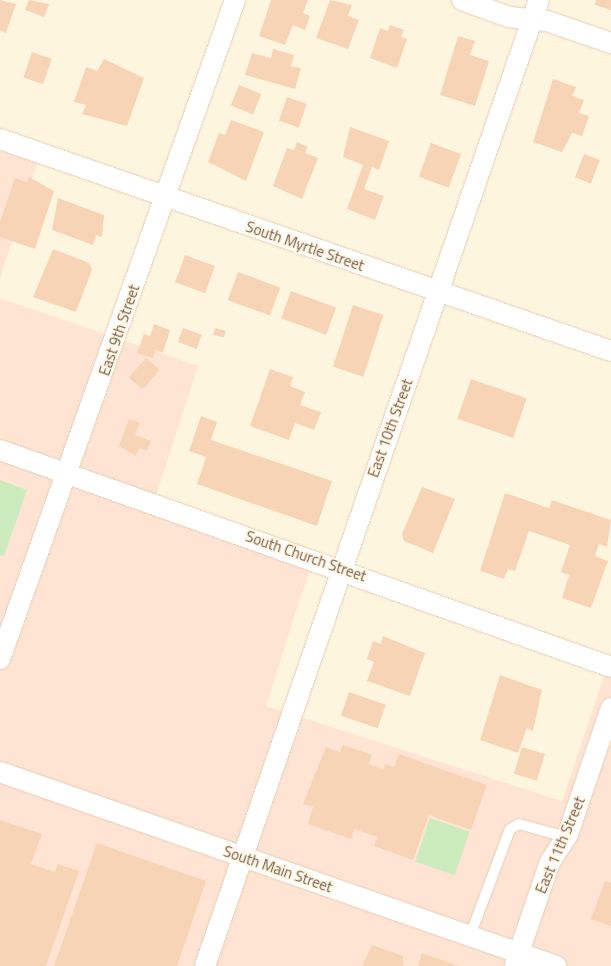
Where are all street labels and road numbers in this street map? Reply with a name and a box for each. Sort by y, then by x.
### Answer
street label: South Myrtle Street [243,217,367,275]
street label: East 9th Street [95,282,143,378]
street label: East 10th Street [364,376,416,480]
street label: South Church Street [243,527,369,585]
street label: East 11th Street [532,794,588,896]
street label: South Main Street [221,842,335,896]

